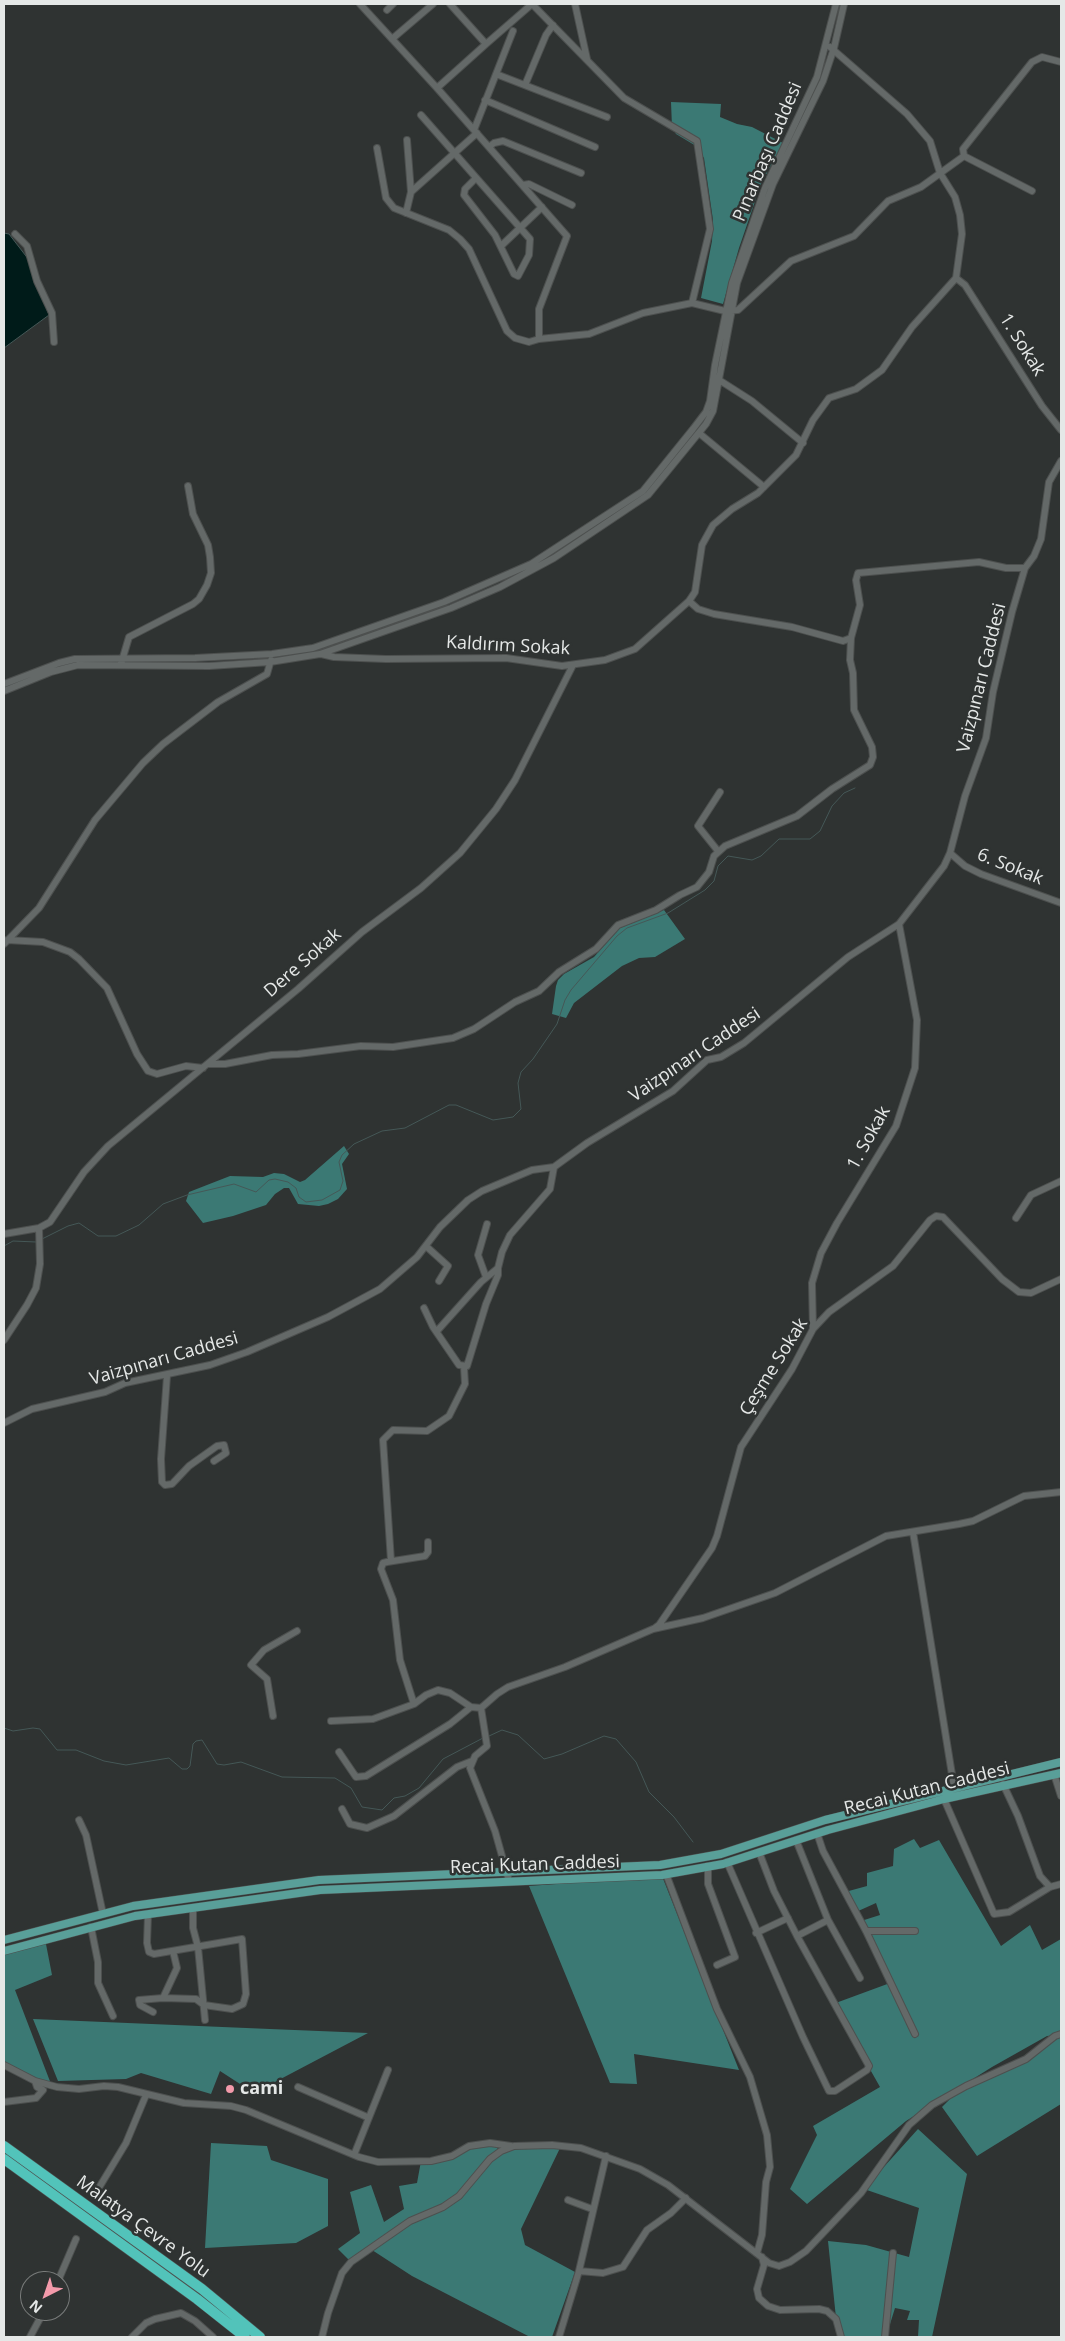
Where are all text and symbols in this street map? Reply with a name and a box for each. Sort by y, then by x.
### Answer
street label: Pınarbaşı Caddesi [729,79,807,225]
street label: 1. Sokak [994,310,1050,380]
street label: Vaizpınarı Caddesi [953,601,1011,755]
street label: Kaldırım Sokak [446,632,570,660]
street label: 6. Sokak [974,844,1046,890]
street label: Dere Sokak [260,924,346,1002]
street label: Vaizpınarı Caddesi [625,1003,765,1107]
street label: 1. Sokak [843,1102,895,1174]
street label: Çeşme Sokak [735,1314,813,1420]
street label: Vaizpınarı Caddesi [87,1327,241,1391]
street label: Recai Kutan Caddesi [842,1758,1012,1820]
street label: Recai Kutan Caddesi [450,1851,620,1879]
place label: cami [240,2078,283,2100]
marker: cami [224,2083,236,2095]
street label: Malatya Çevre Yolu [72,2171,214,2283]
north arrow [20,2271,70,2321]
text: N [25,2296,46,2318]

